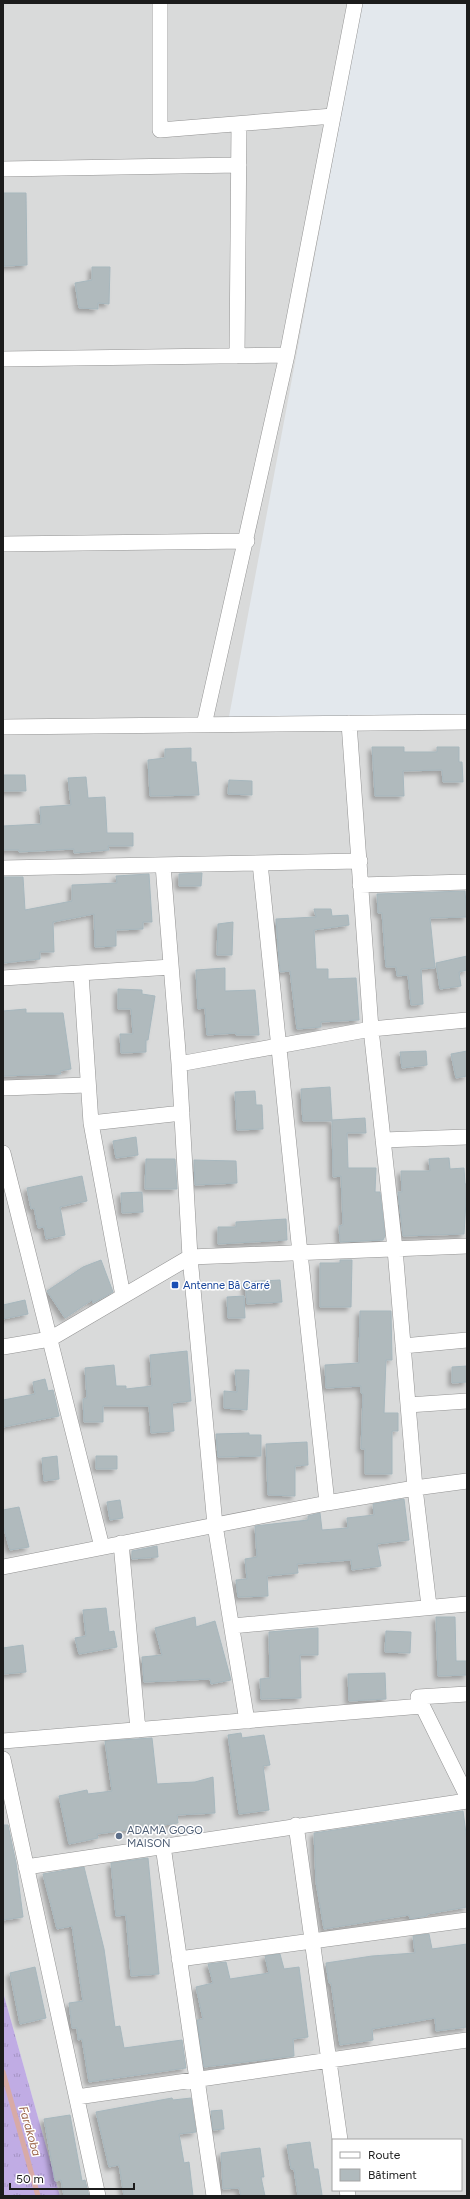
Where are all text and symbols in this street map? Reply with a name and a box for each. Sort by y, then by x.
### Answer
place label: Antenne Bâ Carré [183,1279,270,1292]
marker: Antenne Bâ Carré [170,1280,180,1290]
place label: ADAMA GOGO MAISON [127,1824,203,1850]
marker: ADAMA GOGO MAISON [114,1831,124,1841]
water label: Farakoba [16,2104,44,2158]
legend [332,2139,462,2191]
text: Route [368,2148,401,2162]
scale bar [10,2165,134,2191]
text: Bâtiment [368,2168,417,2182]
text: 50 m [16,2172,44,2186]

